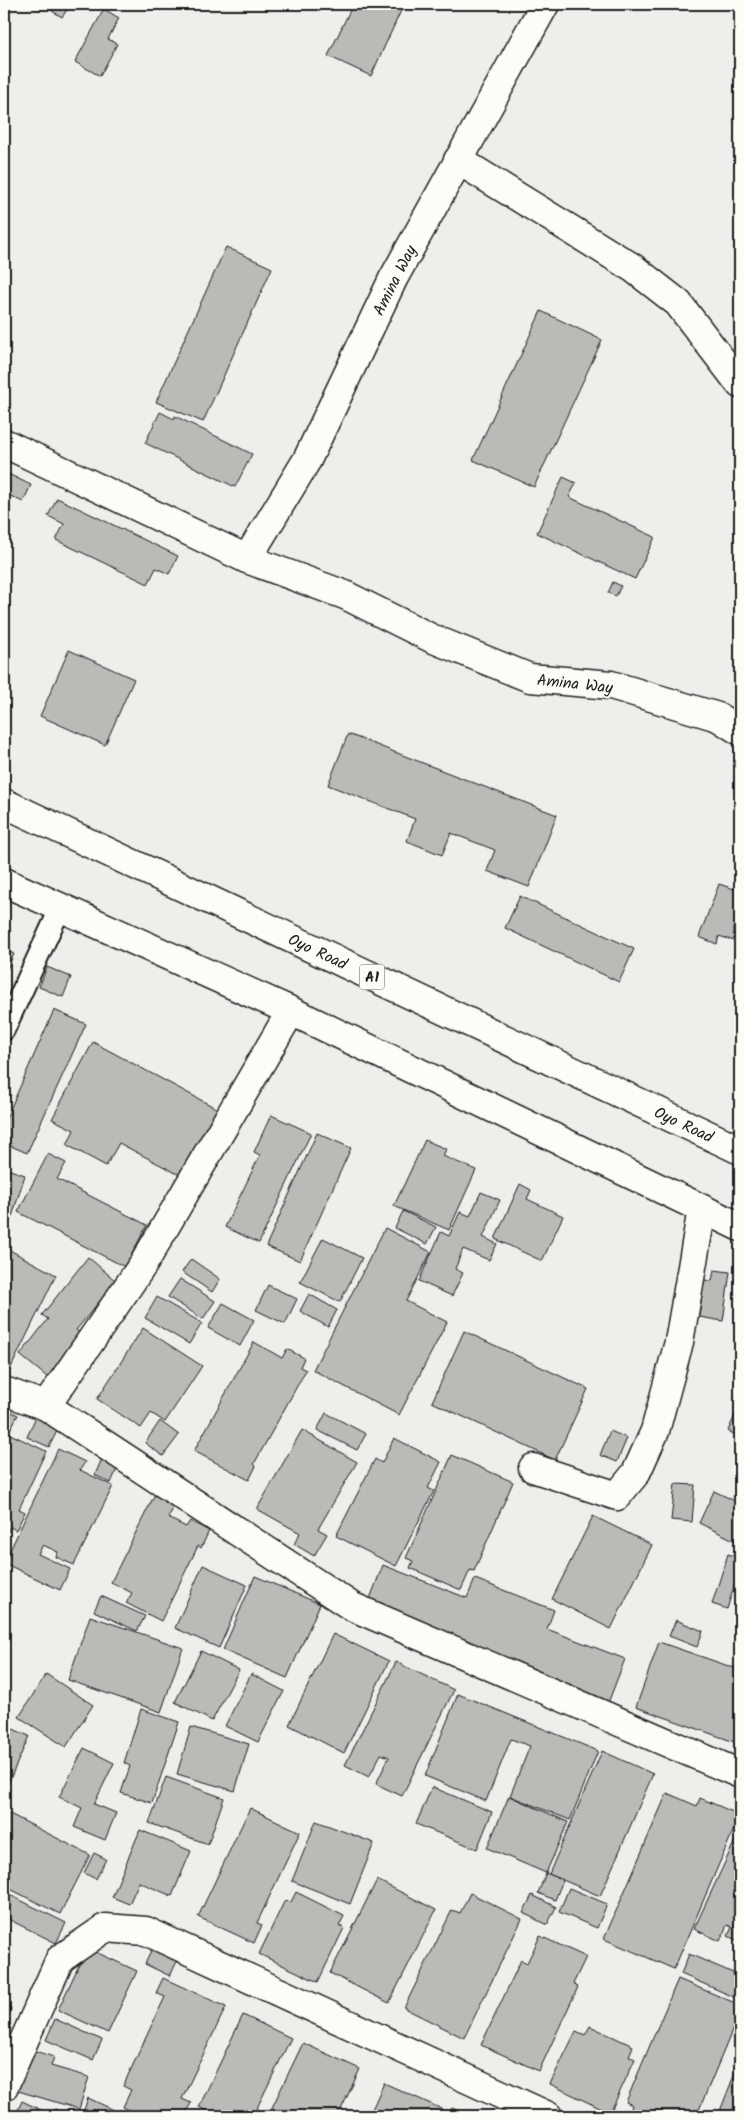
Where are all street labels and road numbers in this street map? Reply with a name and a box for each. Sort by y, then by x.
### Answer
street label: Amina Way [367,241,424,320]
street label: Amina Way [536,668,615,701]
street label: Oyo Road [284,928,352,977]
road number: A1 [360,964,384,990]
street label: Oyo Road [650,1101,718,1150]

